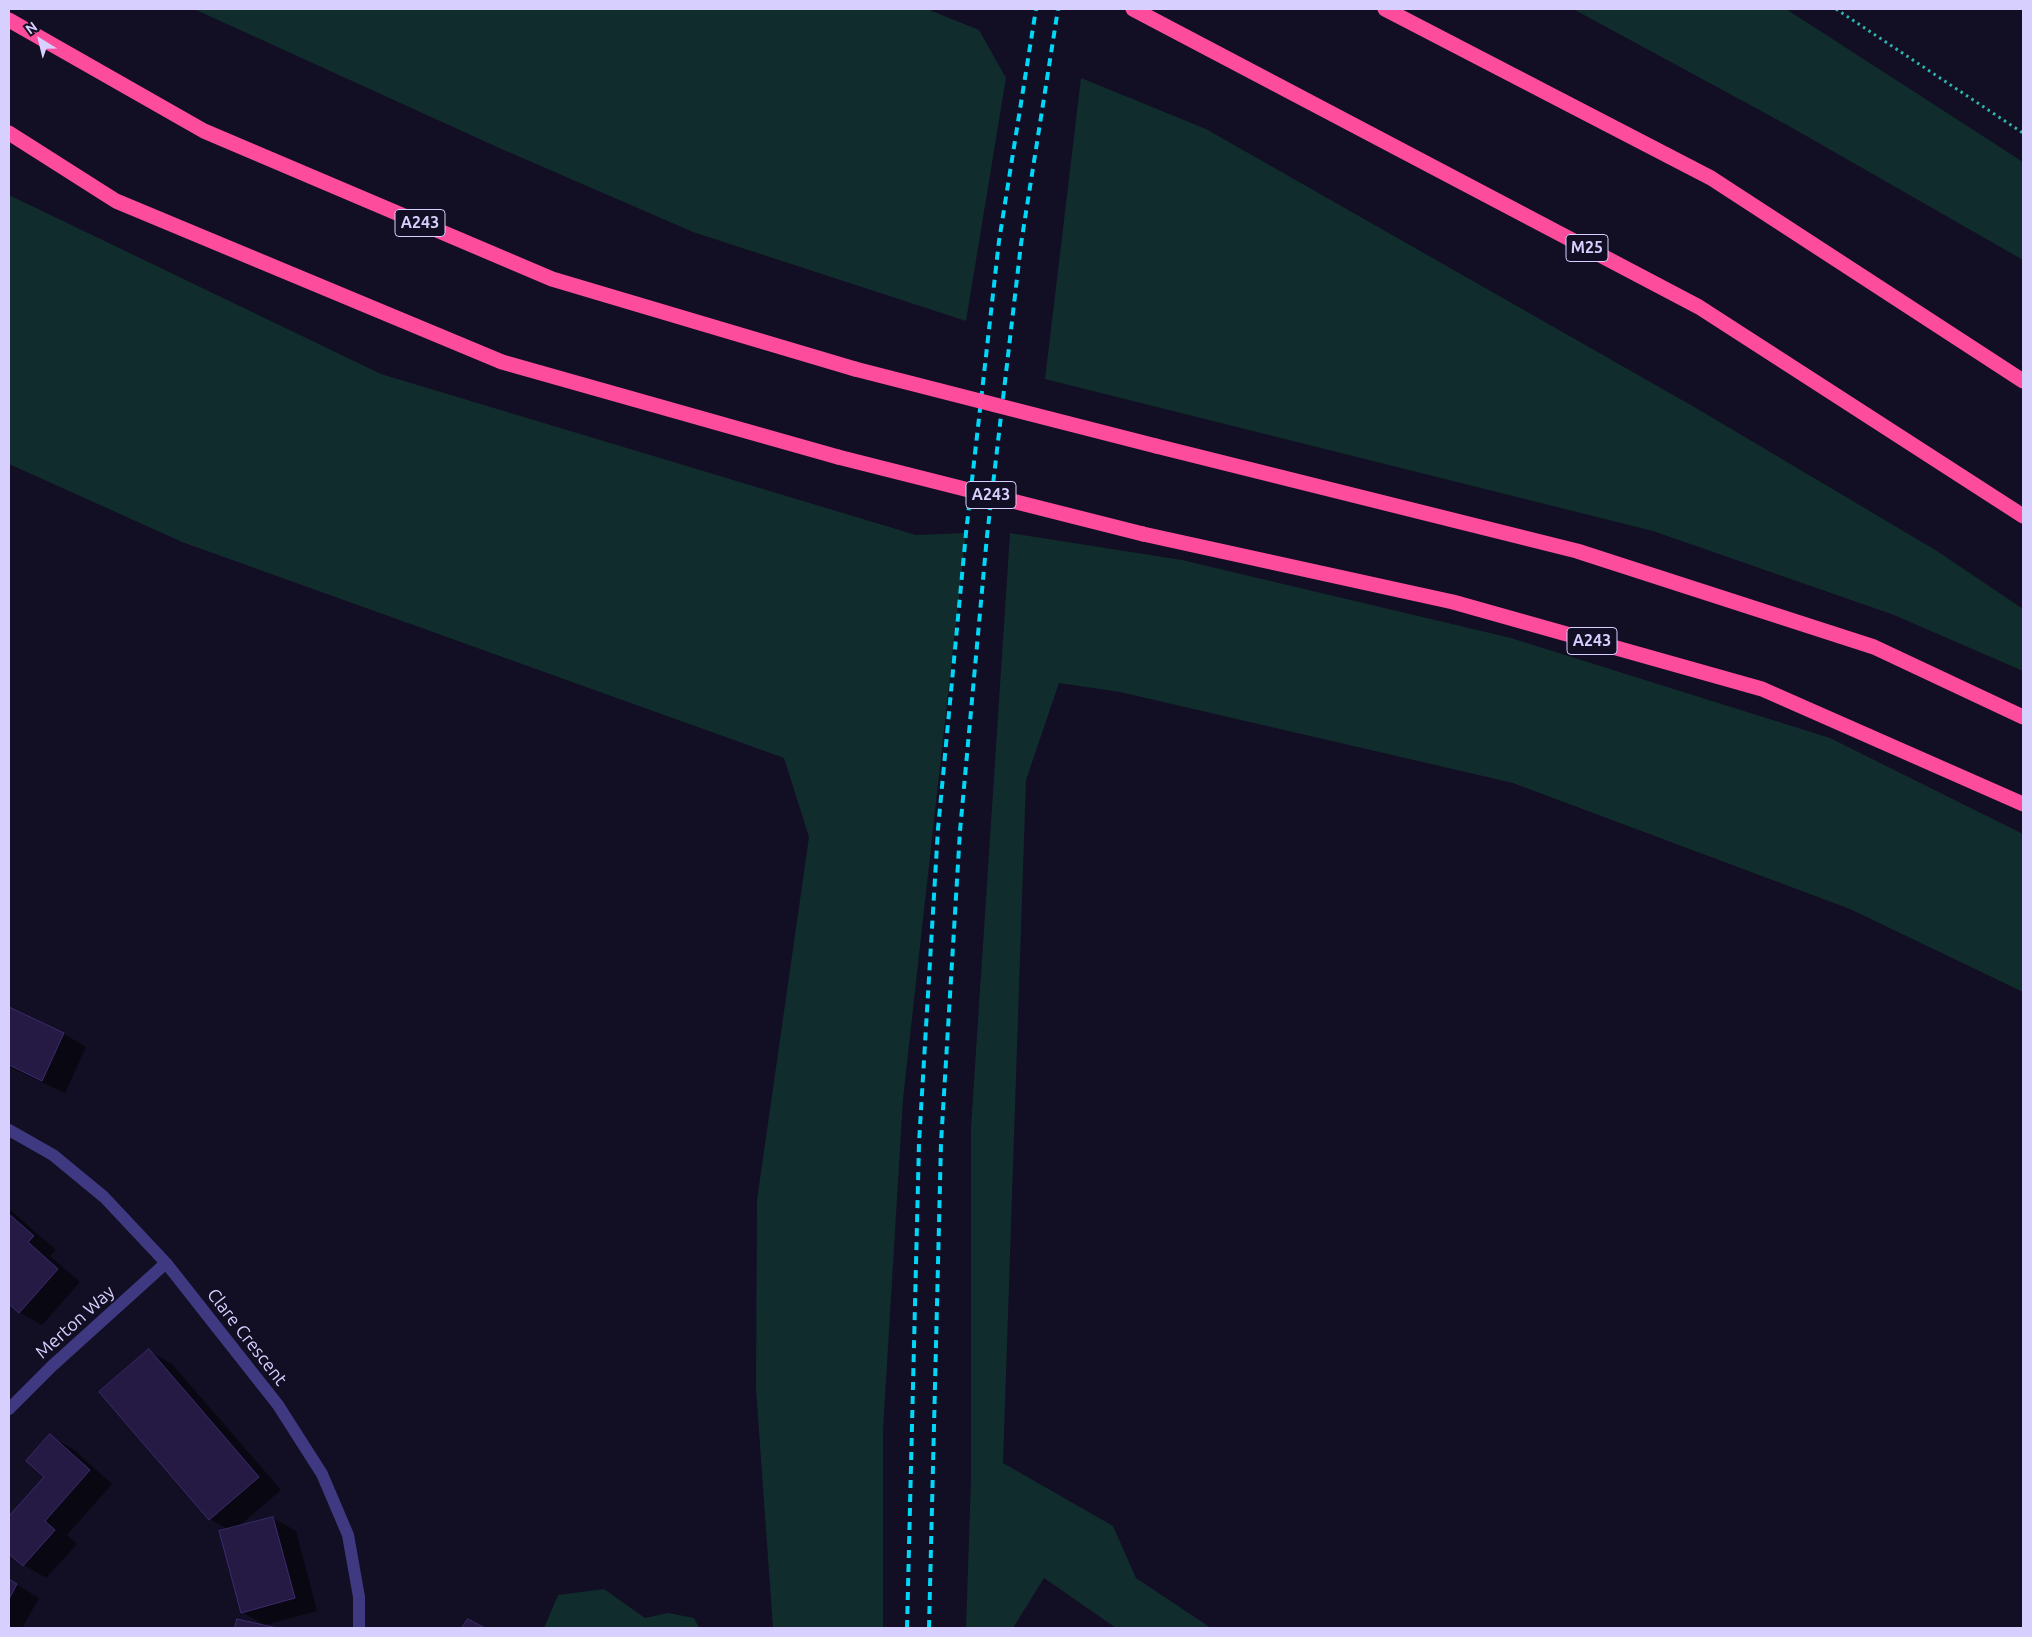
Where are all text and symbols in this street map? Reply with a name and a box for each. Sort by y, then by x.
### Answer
north arrow [15,15,65,65]
text: N [22,18,40,37]
road number: A243 [395,210,445,237]
road number: M25 [1566,234,1608,262]
road number: A243 [966,482,1016,508]
road number: A243 [1567,627,1617,654]
street label: Merton Way [31,1281,119,1363]
street label: Clare Crescent [202,1284,292,1390]

